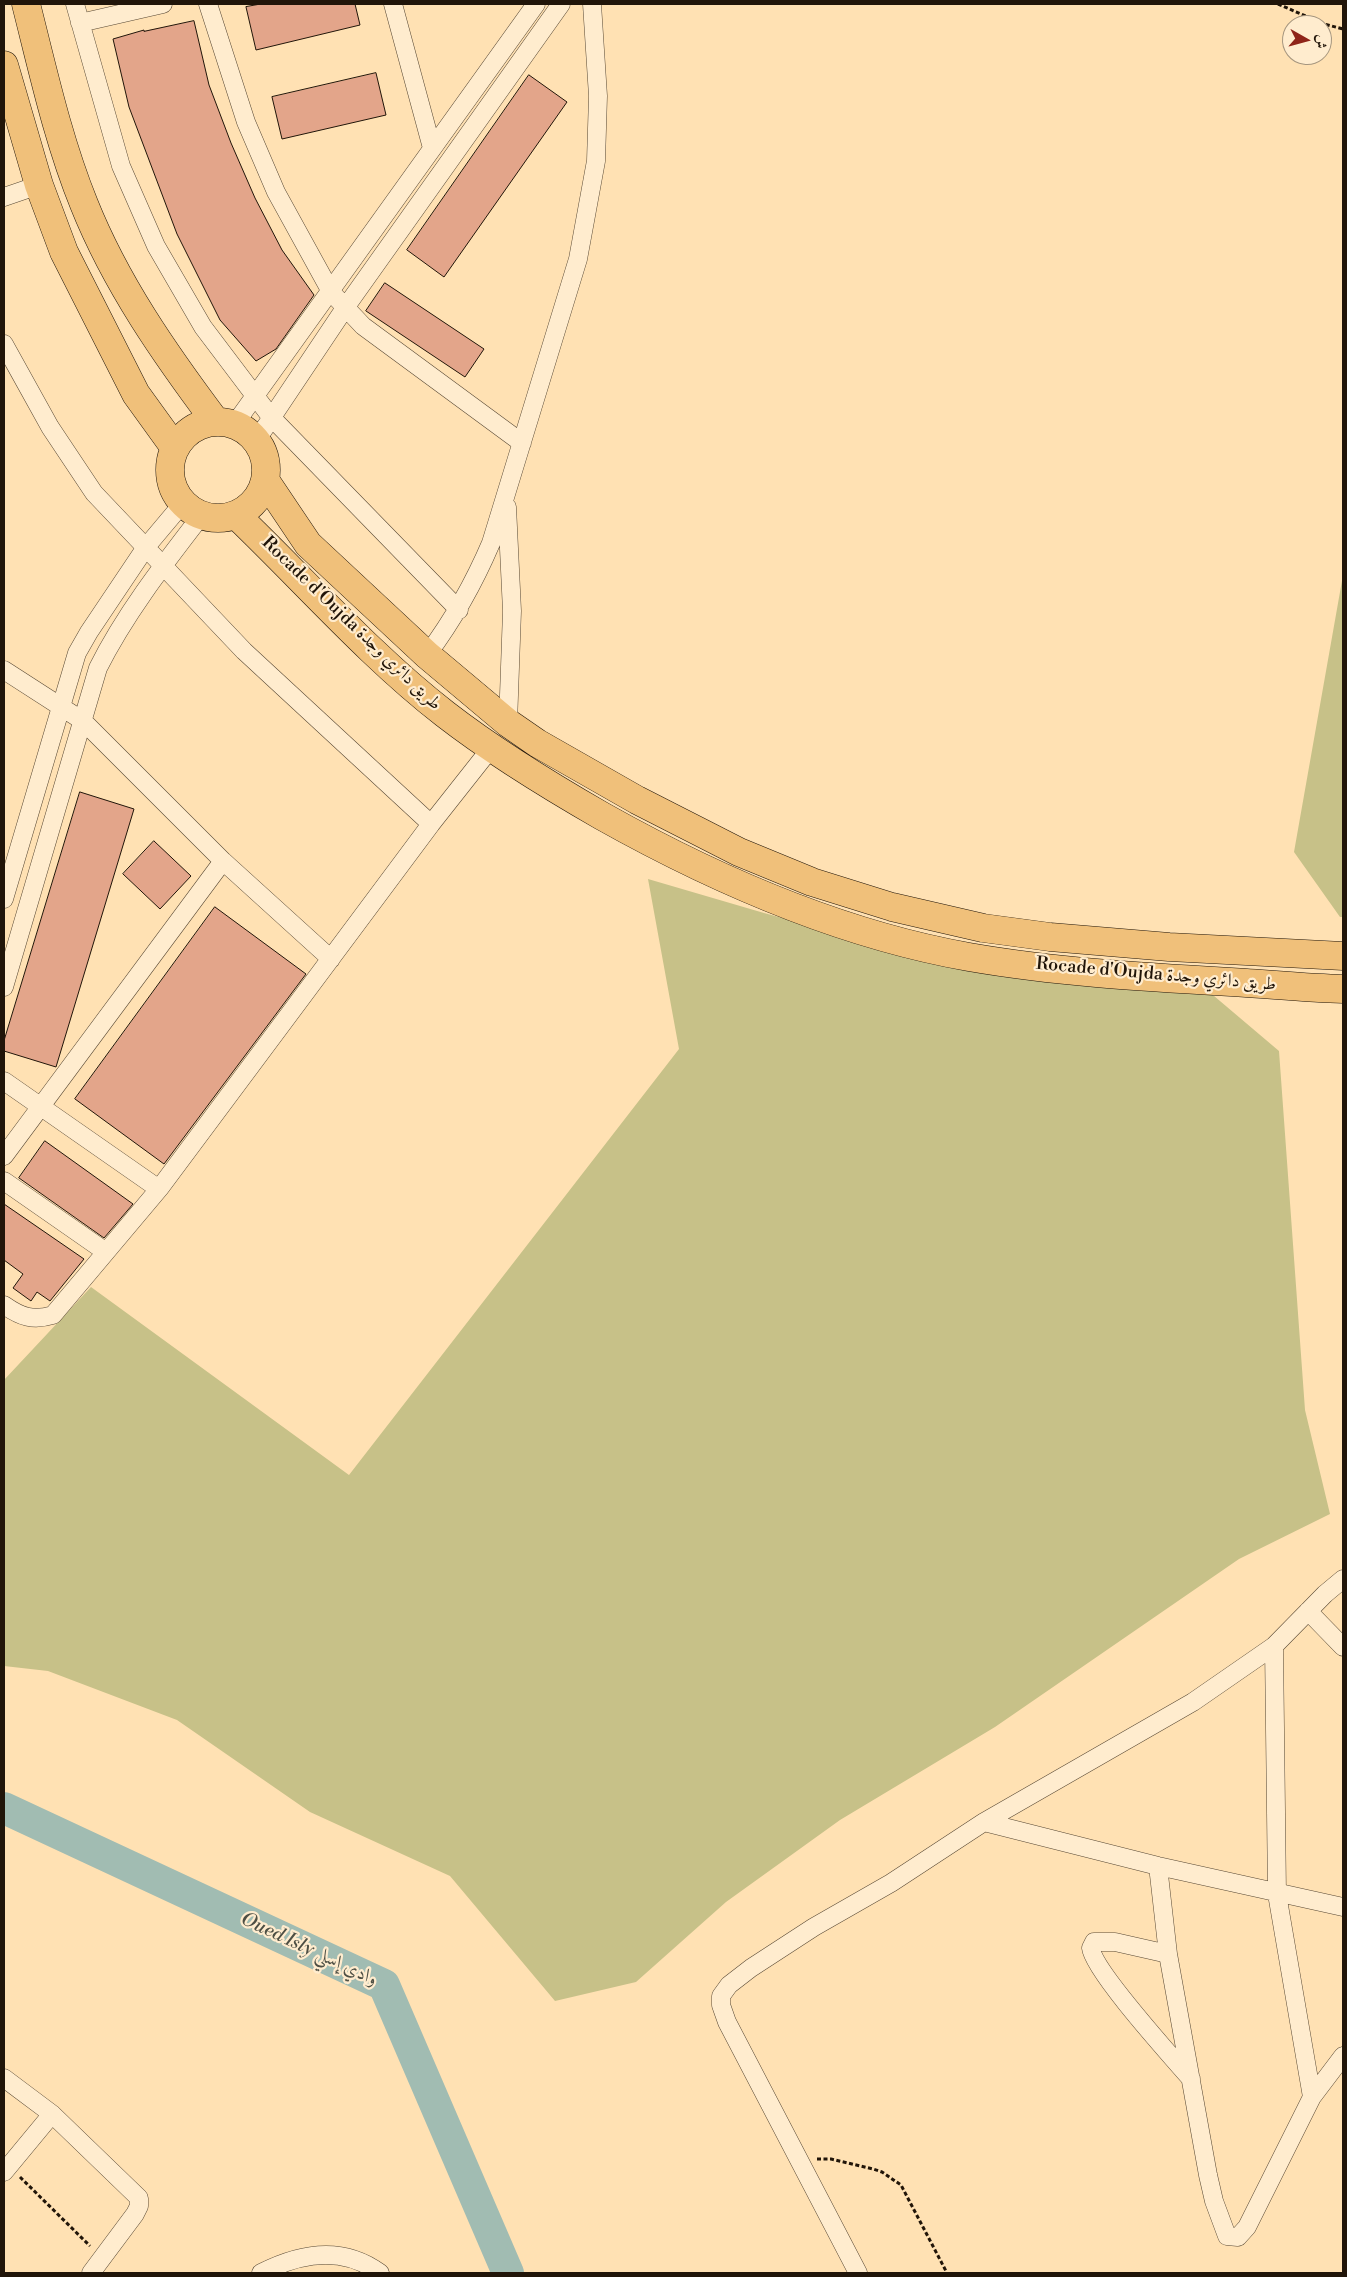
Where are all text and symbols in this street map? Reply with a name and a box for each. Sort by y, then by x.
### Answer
north arrow [1282,15,1332,65]
text: ش [1311,34,1331,50]
street label: Rocade d'Oujda طريق دائري وجدة [257,532,445,716]
street label: Rocade d'Oujda طريق دائري وجدة [1035,954,1277,996]
water label: Oued Isly وادي إسلي [237,1908,381,1992]

